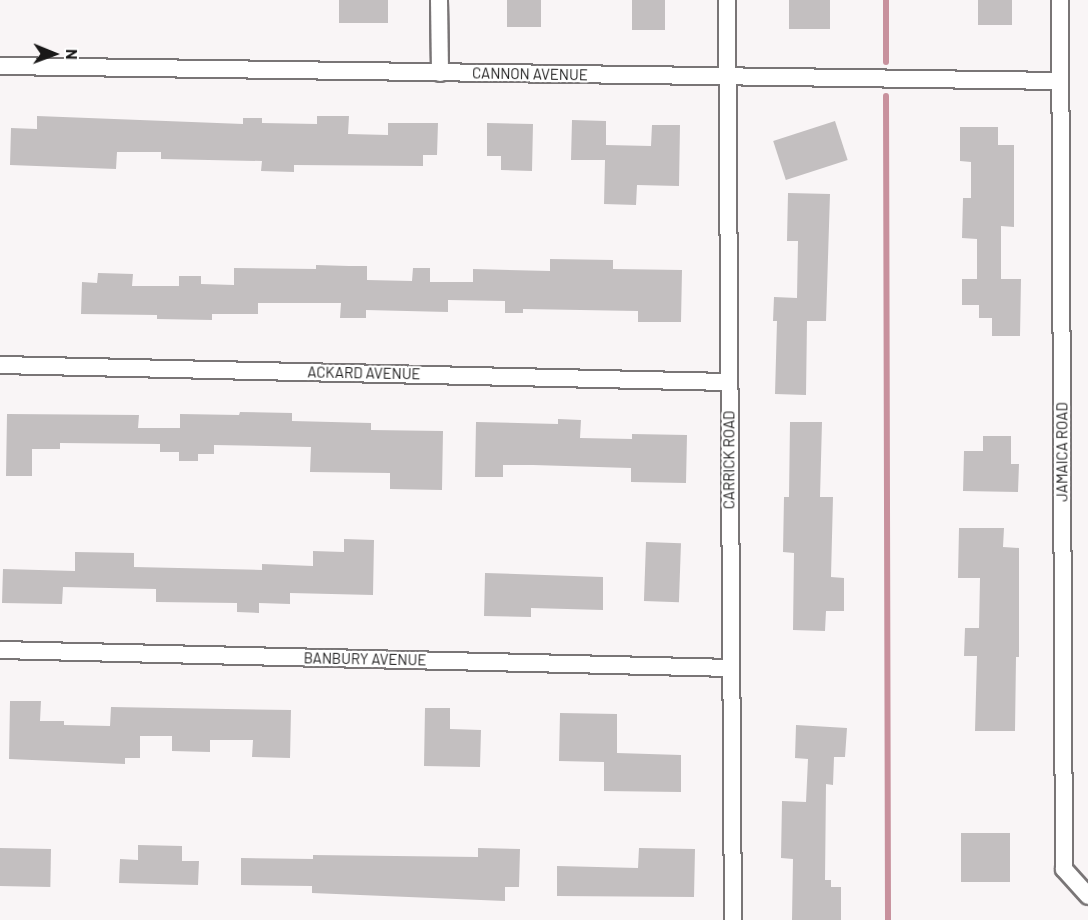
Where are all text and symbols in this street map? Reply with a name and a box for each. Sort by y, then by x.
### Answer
north arrow [24,24,84,84]
text: N [63,49,82,60]
street label: CANNON AVENUE [472,64,588,84]
street label: ACKARD AVENUE [307,363,421,383]
street label: JAMAICA ROAD [1053,402,1071,502]
street label: CARRICK ROAD [720,411,738,509]
street label: BANBURY AVENUE [303,649,427,669]

